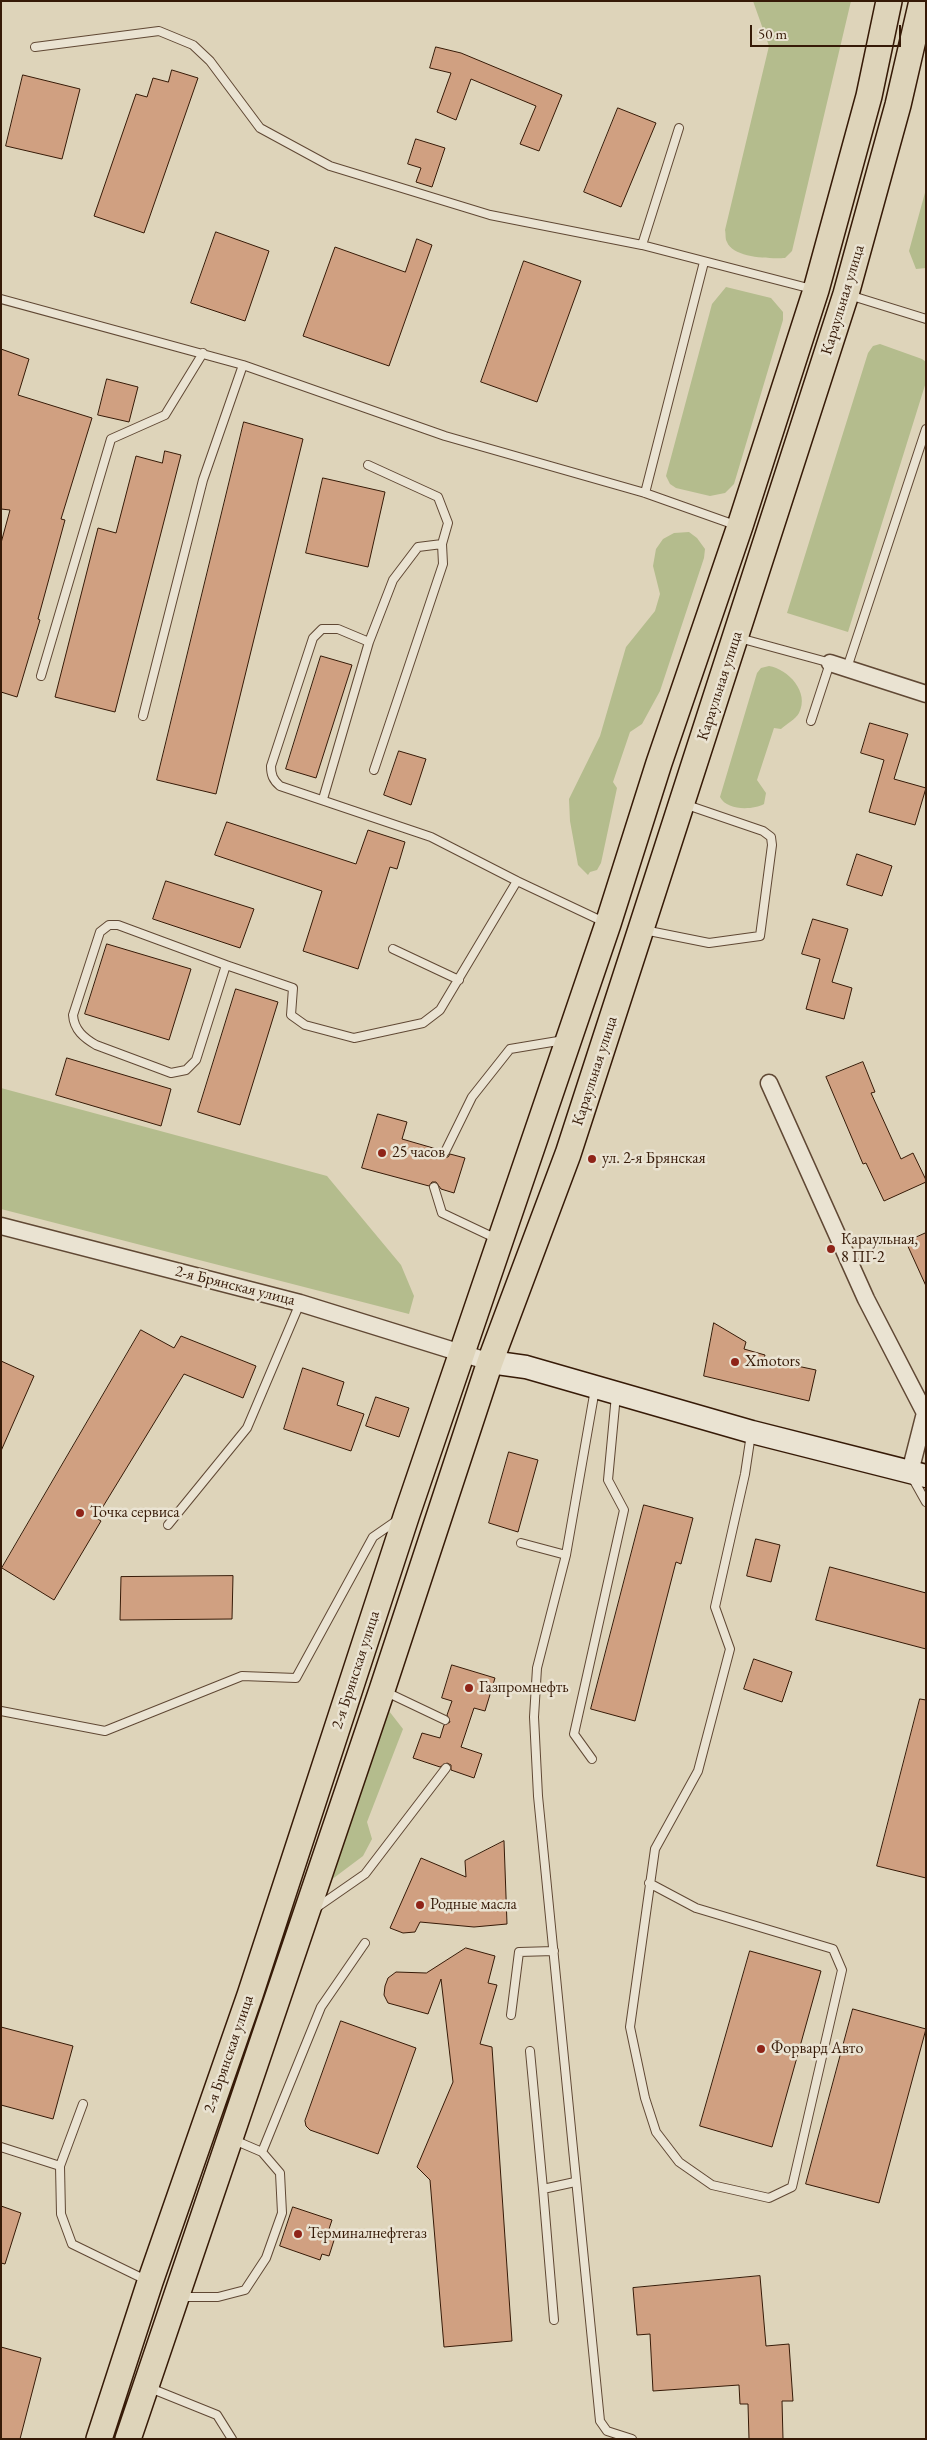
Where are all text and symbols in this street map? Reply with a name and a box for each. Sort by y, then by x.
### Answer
scale bar [752,15,903,47]
text: 50 m [758,24,787,43]
street label: Караульная улица [817,243,869,357]
street label: Караульная улица [693,629,747,743]
street label: Караульная улица [568,1014,622,1128]
place label: 25 часов [392,1143,445,1163]
marker: 25 часов [376,1147,388,1159]
place label: ул. 2-я Брянская [602,1149,706,1169]
marker: ул. 2-я Брянская [586,1153,598,1165]
place label: Караульная, 8 ПГ-2 [841,1230,918,1268]
marker: Караульная, 8 ПГ-2 [825,1243,837,1255]
street label: 2-я Брянская улица [173,1262,297,1310]
place label: Xmotors [745,1352,800,1372]
marker: Xmotors [729,1356,741,1368]
place label: Точка сервиса [90,1503,180,1523]
marker: Точка сервиса [74,1507,86,1519]
street label: 2-я Брянская улица [328,1608,384,1732]
place label: Газпромнефть [479,1678,569,1698]
marker: Газпромнефть [463,1682,475,1694]
place label: Родные масла [430,1895,517,1915]
marker: Родные масла [414,1899,426,1911]
street label: 2-я Брянская улица [200,1993,258,2115]
place label: Форвард Авто [771,2039,863,2059]
marker: Форвард Авто [755,2043,767,2055]
place label: Терминалнефтегаз [308,2224,427,2244]
marker: Терминалнефтегаз [292,2228,304,2240]

